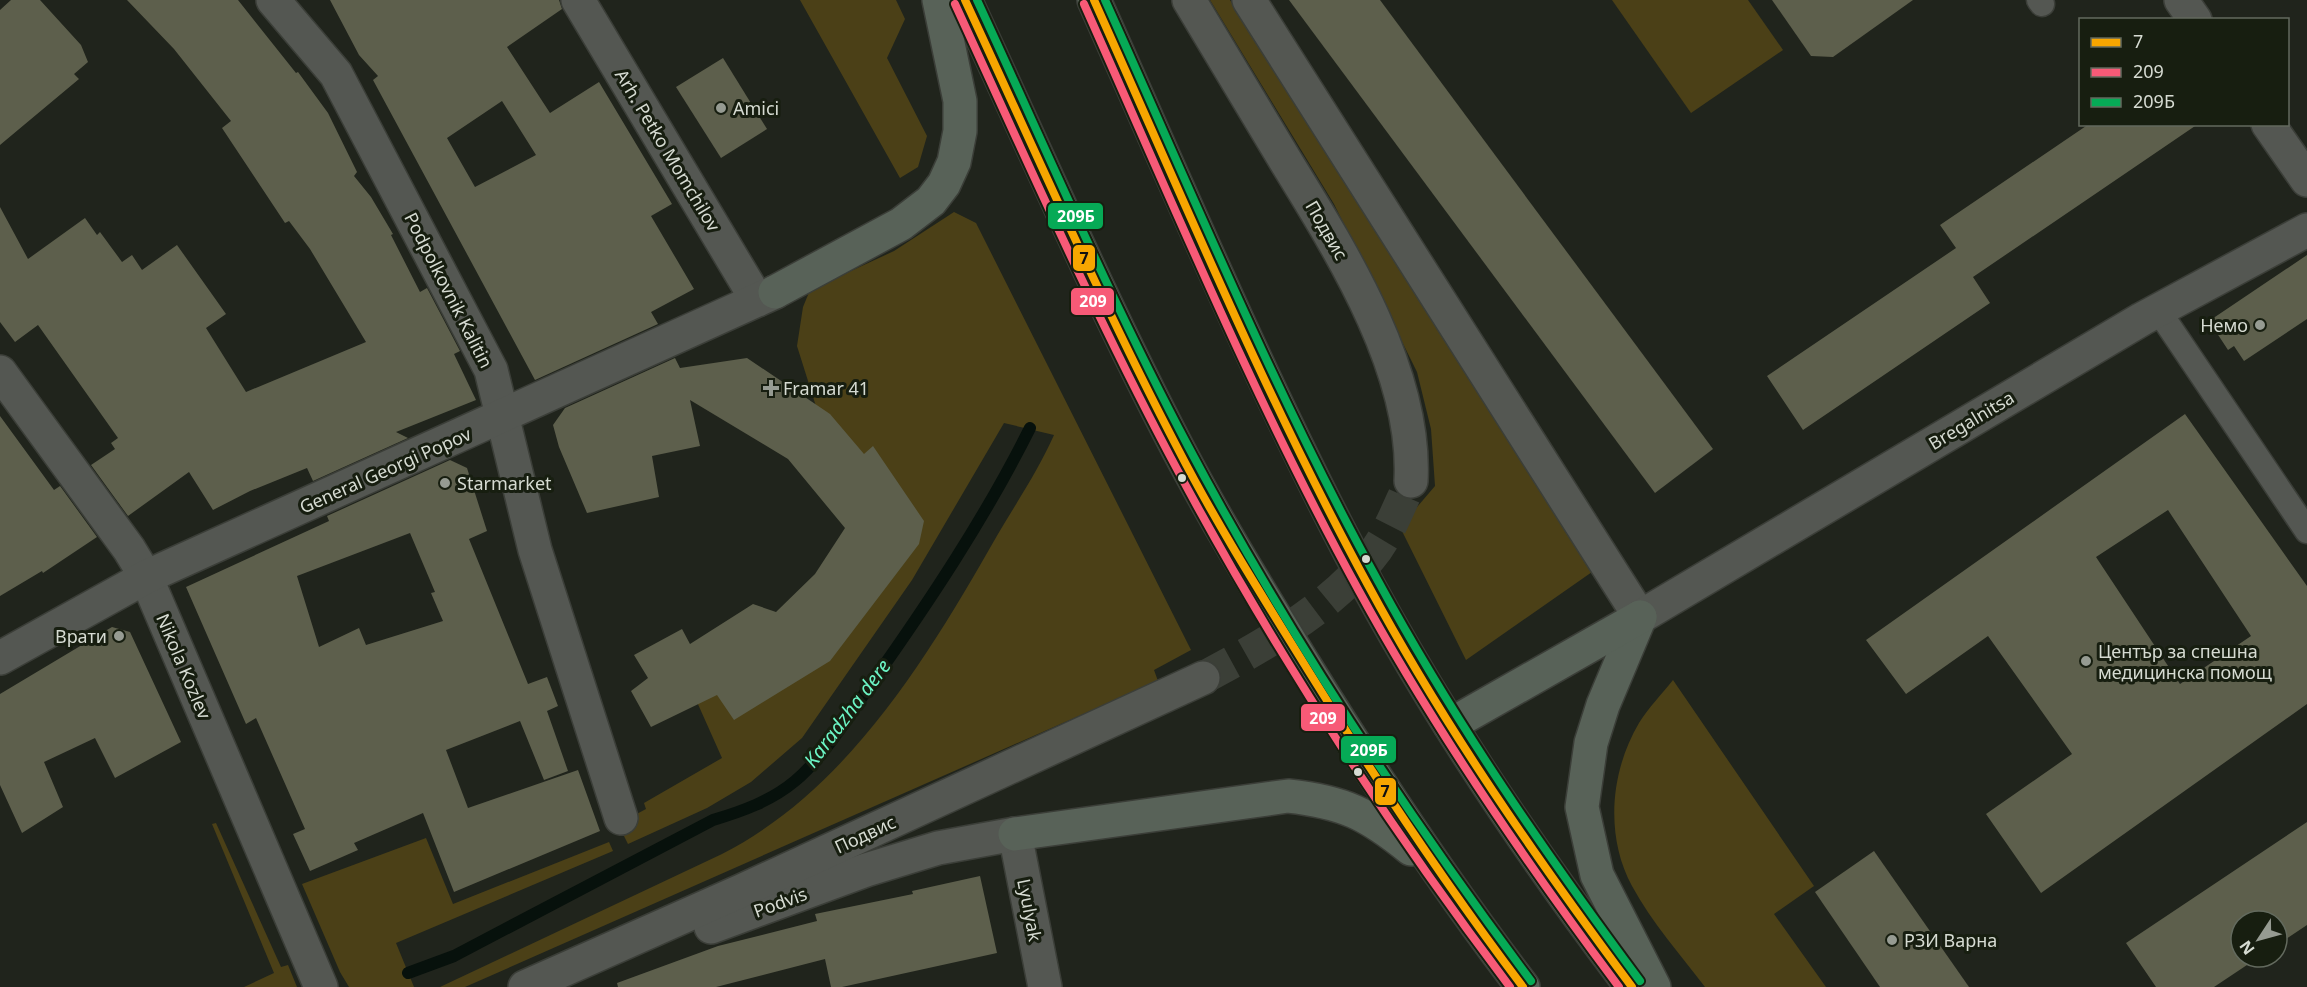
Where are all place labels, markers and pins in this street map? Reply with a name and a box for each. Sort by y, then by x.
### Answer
place label: Amici [733,96,779,120]
marker: Amici [714,101,728,115]
place label: Немо [2200,313,2248,337]
marker: Немо [2253,318,2267,332]
place label: Framar 41 [783,376,869,400]
marker: Framar 41 [764,381,778,395]
place label: Starmarket [457,471,552,495]
unlabelled marker [1176,472,1188,484]
marker: Starmarket [438,476,452,490]
unlabelled marker [1360,553,1372,565]
place label: Врати [55,624,107,648]
marker: Врати [112,629,126,643]
place label: Център за спешна медицинска помощ [2098,639,2272,684]
marker: Център за спешна медицинска помощ [2079,654,2093,668]
unlabelled marker [1352,766,1364,778]
place label: РЗИ Варна [1904,928,1997,952]
marker: РЗИ Варна [1885,933,1899,947]

